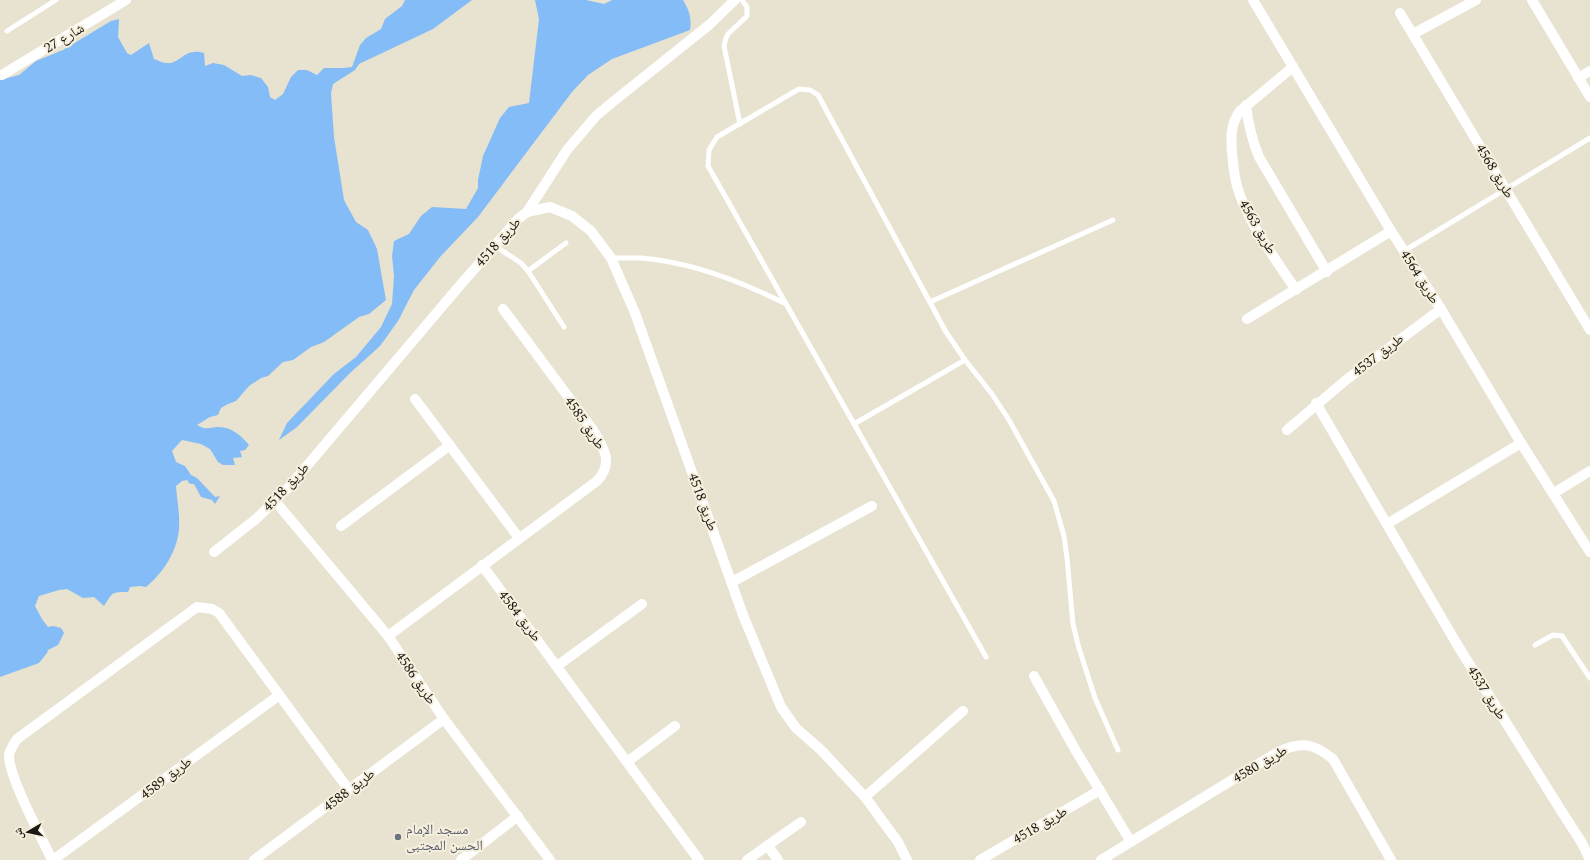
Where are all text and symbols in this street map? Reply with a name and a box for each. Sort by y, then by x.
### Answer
street label: شارع 27 [40,18,88,58]
street label: طريق 4568 [1471,140,1519,202]
street label: طريق 4563 [1234,196,1282,258]
street label: طريق 4518 [470,213,526,271]
street label: طريق 4564 [1395,246,1445,308]
street label: طريق 4537 [1348,329,1408,381]
street label: طريق 4585 [559,392,611,454]
street label: طريق 4518 [258,458,314,516]
street label: طريق 4518 [683,470,723,534]
street label: طريق 4584 [494,586,546,646]
street label: طريق 4586 [390,647,442,709]
street label: طريق 4537 [1462,662,1512,724]
street label: طريق 4580 [1229,740,1291,788]
street label: طريق 4589 [136,752,196,804]
street label: طريق 4588 [319,764,379,816]
street label: طريق 4518 [1009,801,1071,849]
north arrow [8,812,48,852]
place label: مسجد الإمام الحسن المجتبى [406,819,483,856]
text: ش [9,826,28,841]
marker: مسجد الإمام الحسن المجتبى [393,832,403,842]

